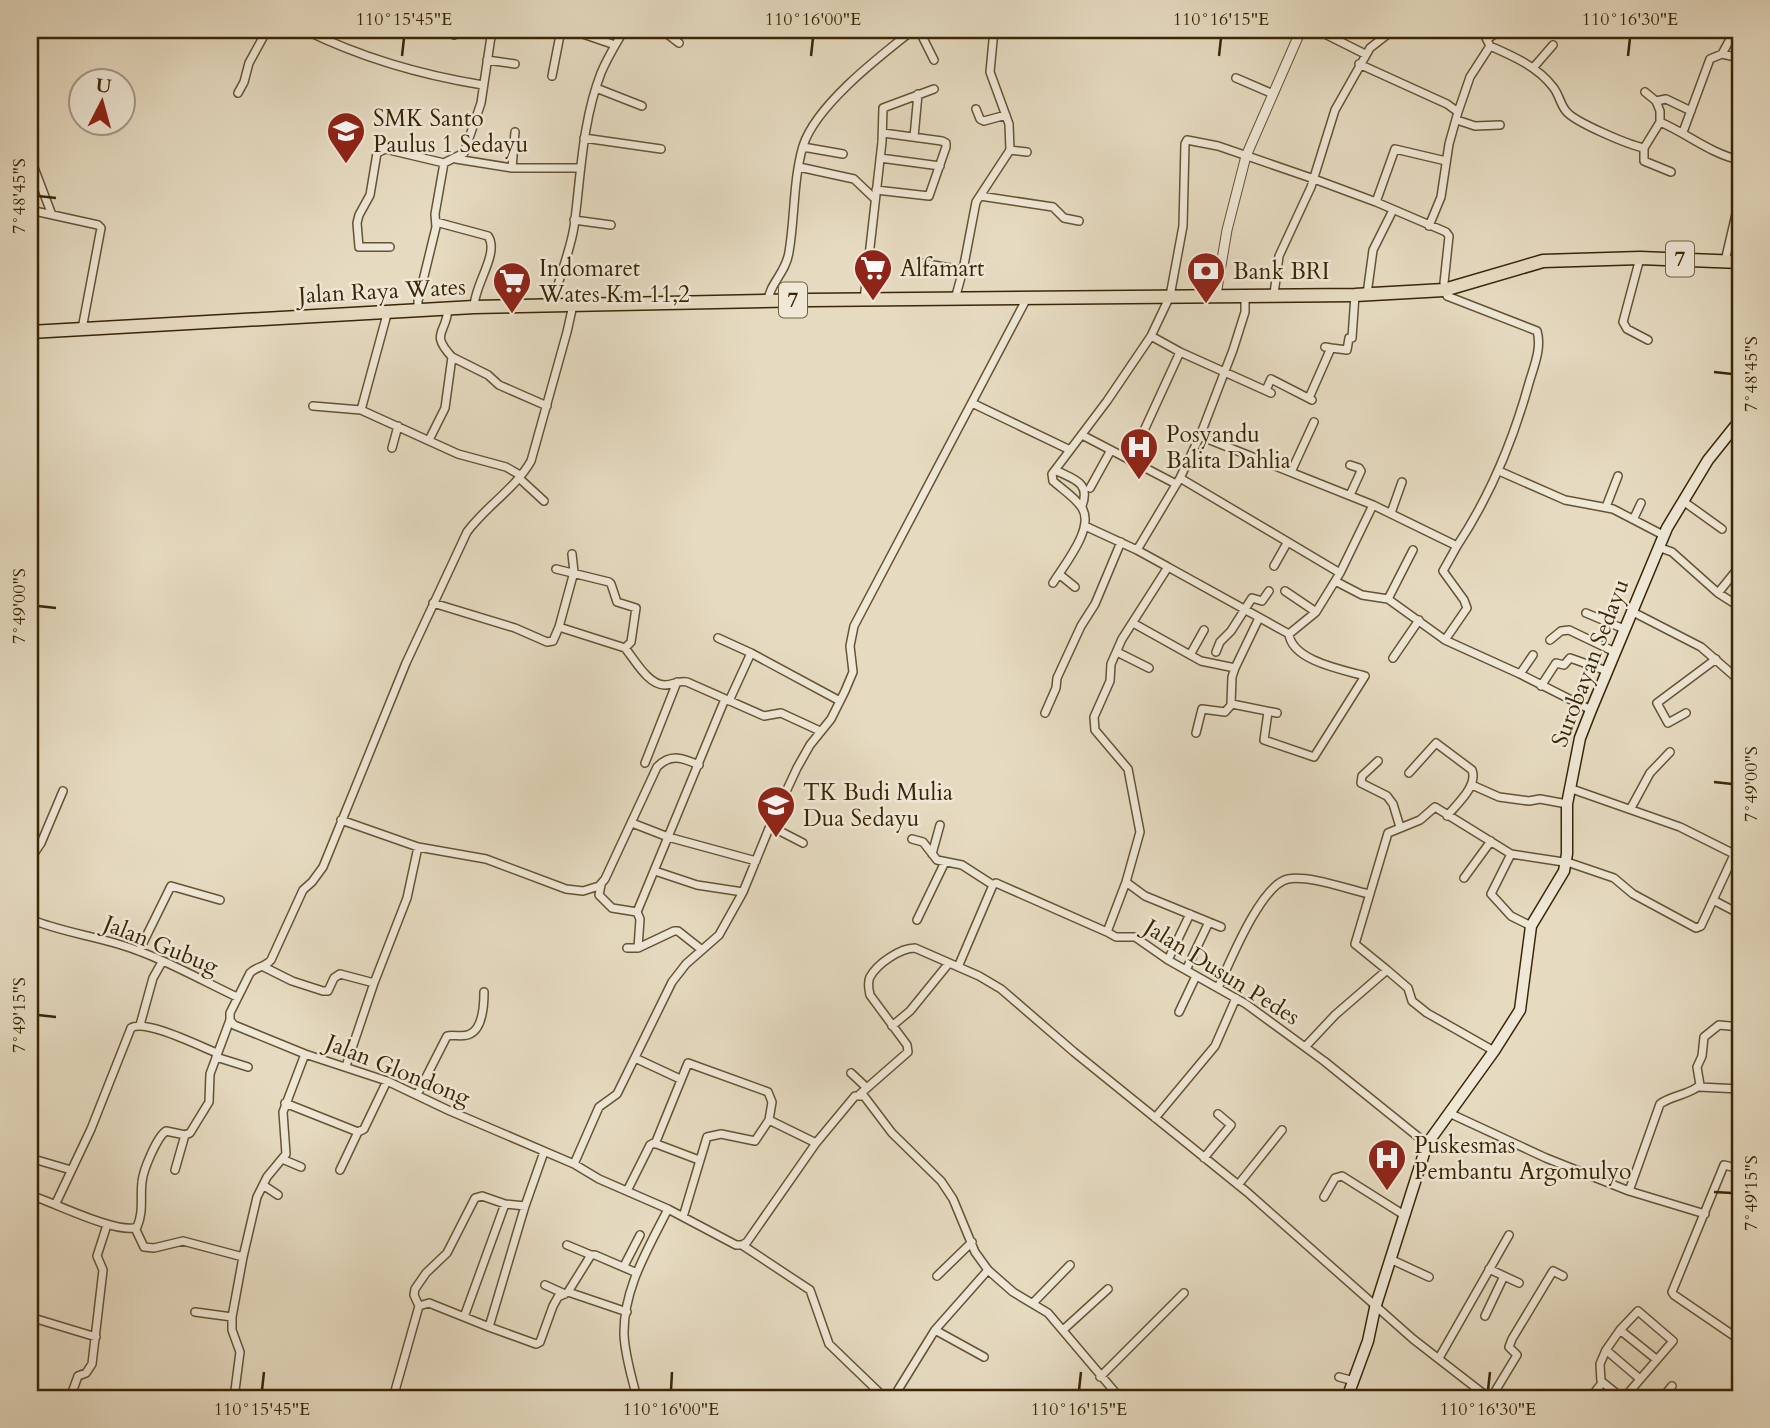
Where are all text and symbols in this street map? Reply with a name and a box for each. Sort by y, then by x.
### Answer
text: 110°15'45"E [356,7,452,32]
text: 110°16'00"E [765,7,861,32]
text: 110°16'15"E [1173,7,1269,32]
text: 110°16'30"E [1582,7,1678,32]
north arrow [66,66,136,136]
text: U [95,72,113,100]
place label: SMK Santo Paulus 1 Sedayu [373,103,528,160]
school or university icon: SMK Santo Paulus 1 Sedayu [325,110,367,165]
text: 7°48'45"S [7,158,32,234]
road number: 7 [1666,242,1694,276]
supermarket icon: Alfamart [852,247,894,302]
bank icon: Bank BRI [1185,250,1227,305]
place label: Indomaret Wates Km 11,2 [538,253,690,310]
place label: Alfamart [900,253,984,284]
place label: Bank BRI [1233,256,1330,287]
supermarket icon: Indomaret Wates Km 11,2 [491,260,533,315]
street label: Jalan Raya Wates [294,271,467,311]
road number: 7 [779,282,807,318]
text: 7°48'45"S [1739,336,1764,412]
place label: Posyandu Balita Dahlia [1166,419,1291,476]
hospital icon: Posyandu Balita Dahlia [1118,426,1160,481]
text: 7°49'00"S [7,568,32,644]
street label: Surobayan Sedayu [1544,575,1636,751]
text: 7°49'00"S [1739,746,1764,822]
place label: TK Budi Mulia Dua Sedayu [803,777,953,834]
school or university icon: TK Budi Mulia Dua Sedayu [755,784,797,839]
street label: Jalan Gubug [96,907,223,982]
street label: Jalan Dusun Pedes [1136,910,1306,1032]
text: 7°49'15"S [7,977,32,1053]
street label: Jalan Glondong [318,1026,475,1113]
place label: Puskesmas Pembantu Argomulyo [1414,1130,1632,1187]
hospital icon: Puskesmas Pembantu Argomulyo [1366,1137,1408,1192]
text: 7°49'15"S [1739,1155,1764,1231]
text: 110°15'45"E [214,1397,310,1422]
text: 110°16'00"E [623,1397,719,1422]
text: 110°16'15"E [1031,1397,1127,1422]
text: 110°16'30"E [1440,1397,1536,1422]

